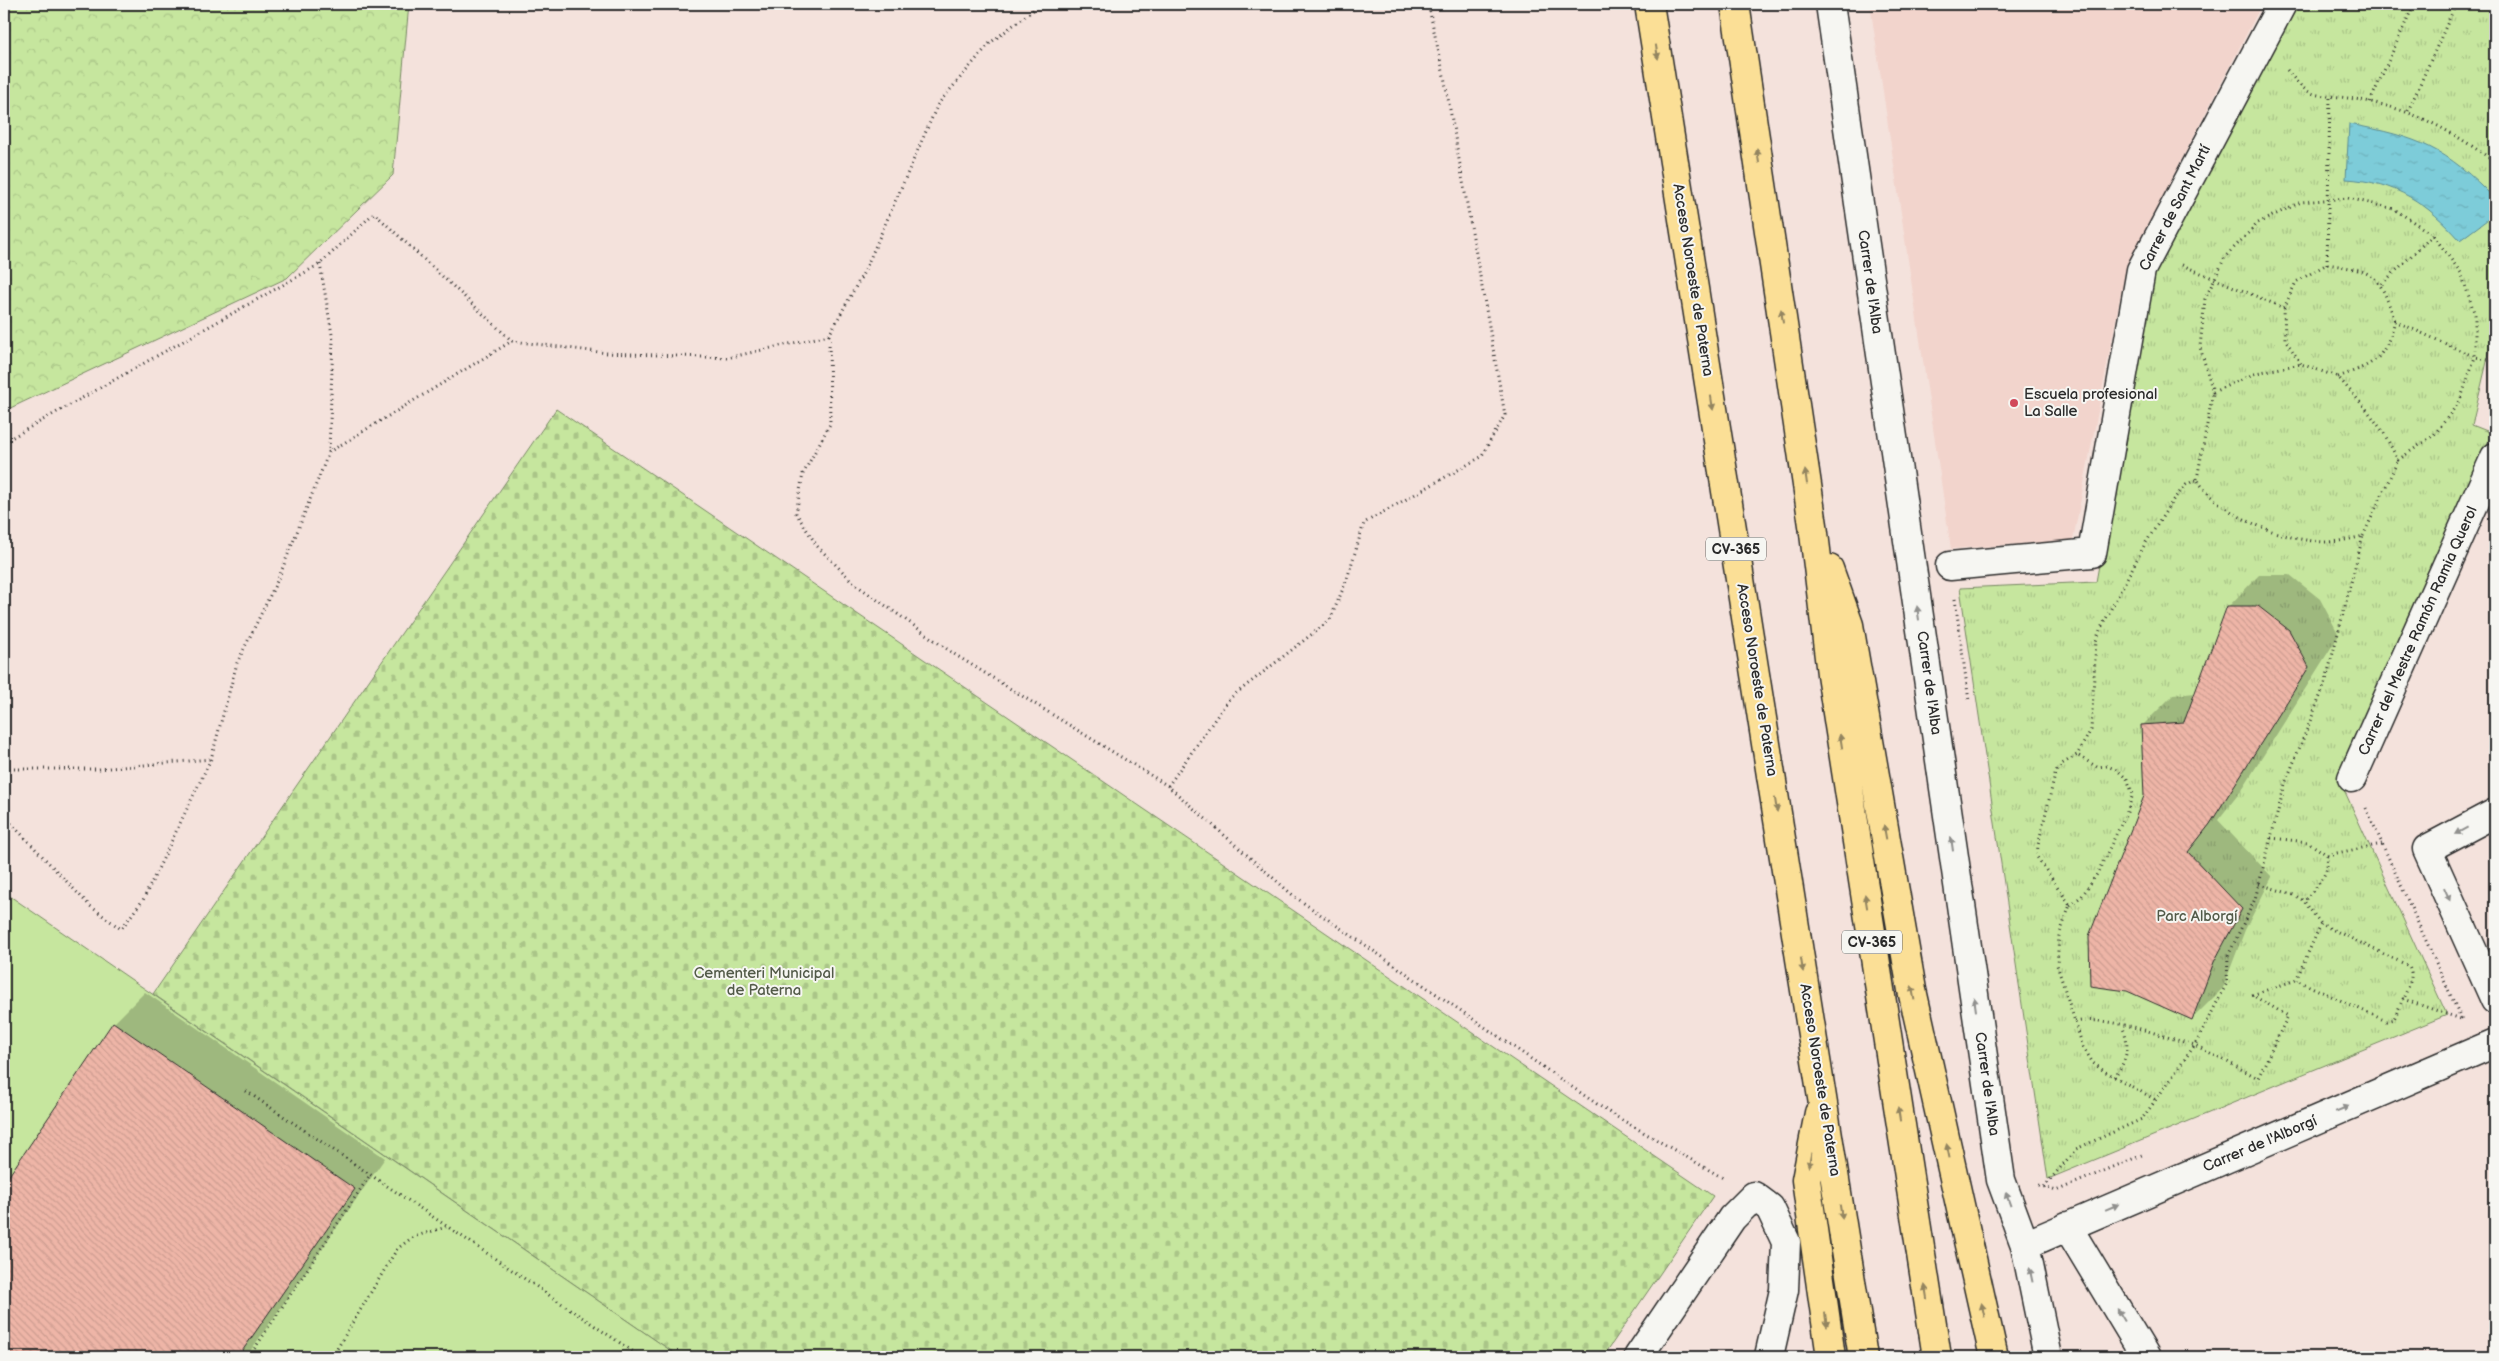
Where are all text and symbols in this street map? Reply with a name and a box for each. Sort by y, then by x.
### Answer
one-way arrow [1653,44,1661,60]
street label: Carrer de Sant Martí [2135,141,2215,274]
one-way arrow [1754,147,1762,163]
street label: Acceso Noroeste de Paterna [1668,182,1718,378]
street label: Carrer de l'Alba [1853,229,1887,335]
one-way arrow [1778,308,1786,324]
place label: Escuela profesional La Salle [2024,385,2157,421]
one-way arrow [1709,395,1717,411]
marker: Escuela profesional La Salle [2008,397,2020,409]
one-way arrow [1802,469,1810,485]
street label: Carrer del Mestre Ramón Ramia Querol [2354,503,2482,759]
road number: CV-365 [1706,538,1766,560]
street label: Acceso Noroeste de Paterna [1732,582,1782,778]
one-way arrow [1914,605,1922,621]
street label: Carrer de l'Alba [1912,630,1946,736]
one-way arrow [1837,732,1845,748]
one-way arrow [1773,797,1781,813]
one-way arrow [1880,824,1888,840]
one-way arrow [2454,827,2469,835]
one-way arrow [1948,835,1956,851]
one-way arrow [2444,887,2452,901]
one-way arrow [1862,893,1870,909]
park label: Parc Alborgí [2156,907,2238,926]
road number: CV-365 [1842,930,1902,954]
one-way arrow [1798,958,1806,974]
park label: Cementeri Municipal de Paterna [694,964,834,1000]
street label: Acceso Noroeste de Paterna [1795,982,1845,1178]
one-way arrow [1908,984,1916,1000]
one-way arrow [1971,996,1979,1012]
street label: Carrer de l'Alba [1970,1031,2004,1137]
one-way arrow [2335,1104,2349,1112]
one-way arrow [1895,1106,1903,1122]
street label: Carrer de l'Alborgí [2200,1111,2320,1177]
one-way arrow [1944,1144,1952,1159]
one-way arrow [1805,1152,1813,1168]
one-way arrow [2004,1191,2012,1206]
one-way arrow [2105,1203,2119,1211]
one-way arrow [1837,1205,1845,1221]
one-way arrow [2027,1268,2035,1283]
one-way arrow [1922,1283,1930,1299]
one-way arrow [1979,1302,1987,1317]
one-way arrow [2117,1309,2126,1322]
one-way arrow [1822,1313,1830,1329]

